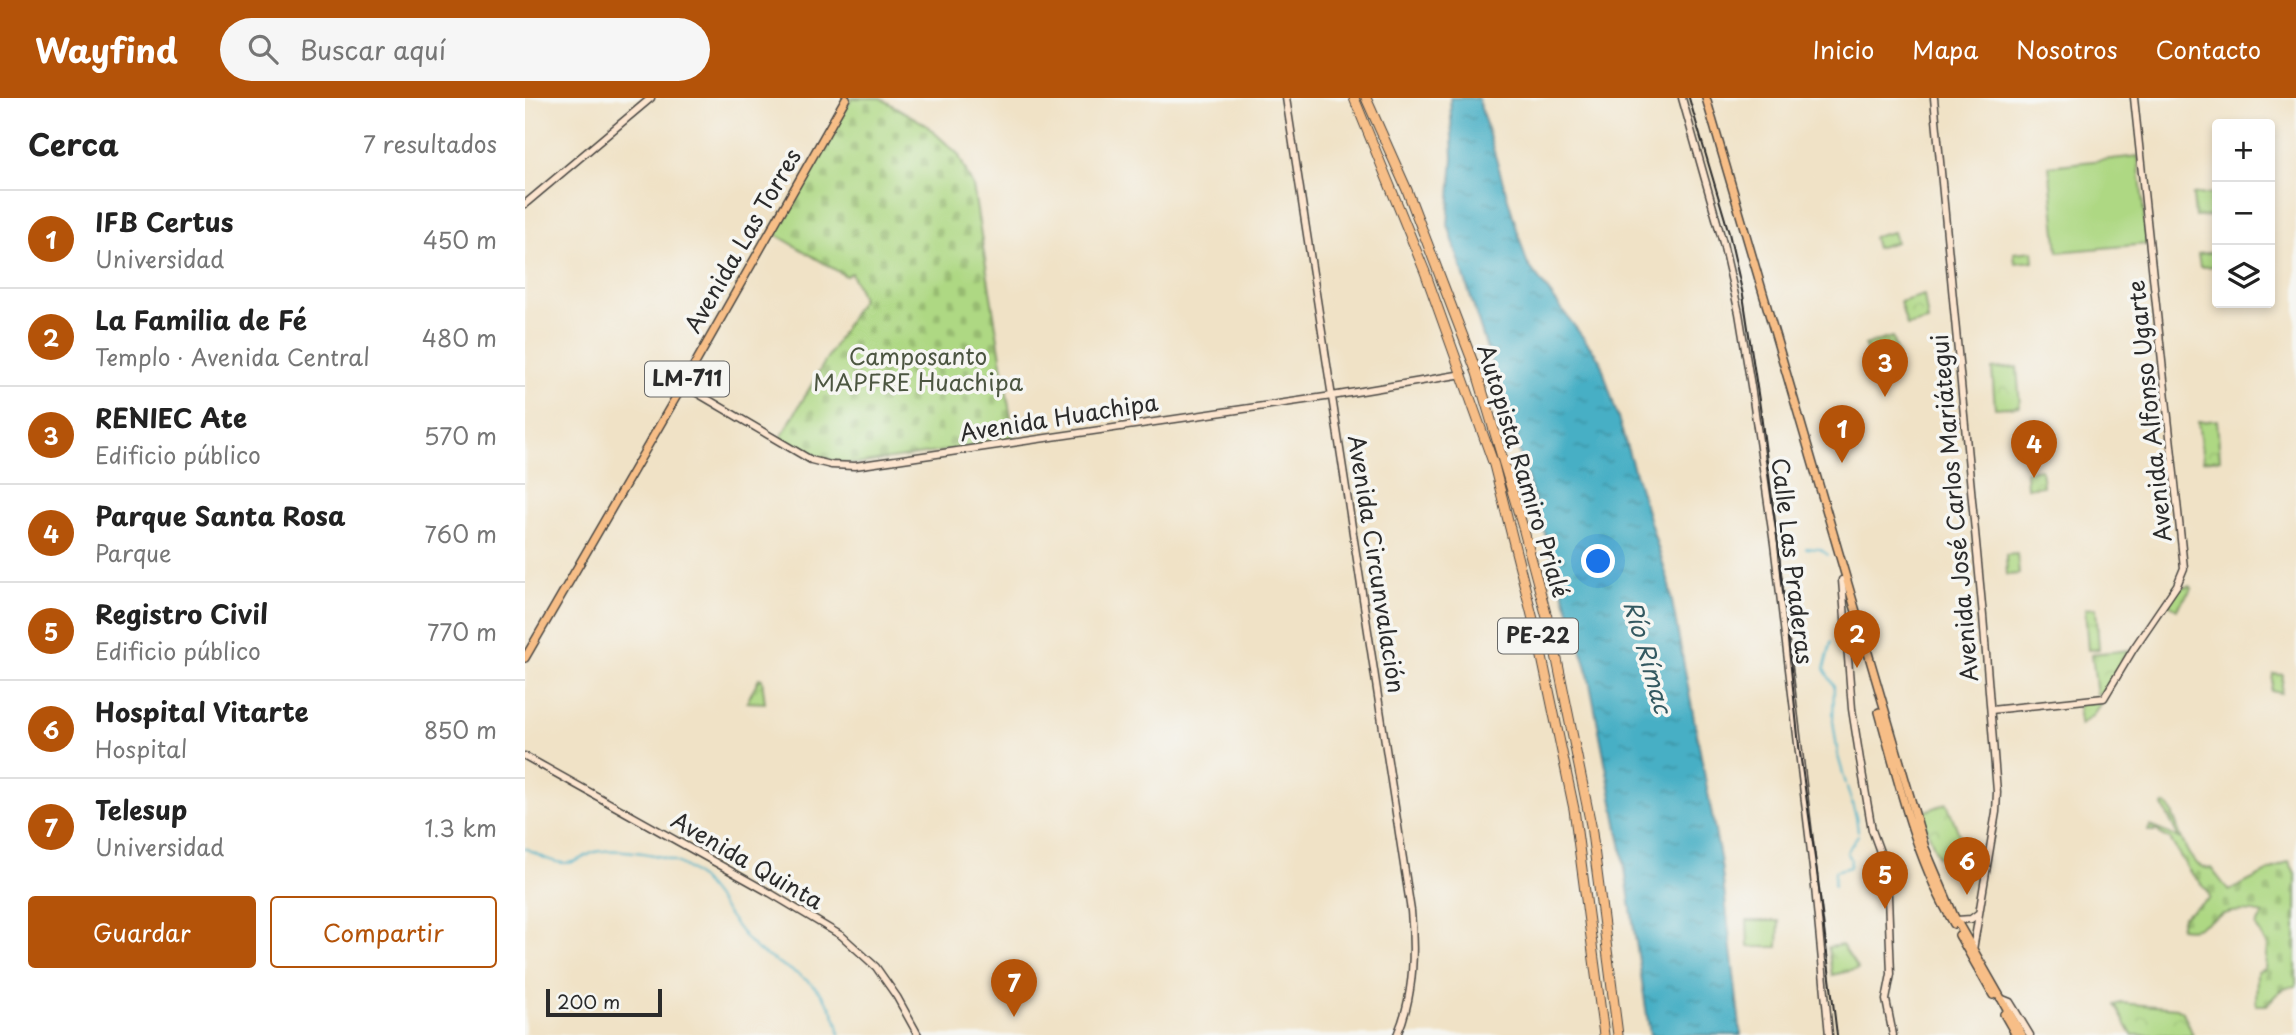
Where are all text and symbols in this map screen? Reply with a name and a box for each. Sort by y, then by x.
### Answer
search box [220,18,710,81]
text: Wayfind [35,24,178,74]
icon: search [244,30,282,68]
text: Buscar aquí [300,30,446,69]
text: Inicio [1813,31,1874,67]
text: Mapa [1912,31,1978,67]
text: Nosotros [2016,31,2118,67]
text: Contacto [2156,31,2261,67]
map controls [2212,119,2275,308]
button: + [2212,119,2275,182]
text: Cerca [28,121,119,166]
text: 7 resultados [363,126,497,161]
street label: Avenida Las Torres [675,141,809,339]
button: − [2212,182,2275,245]
text: IFB Certus [95,202,234,241]
text: 1 [46,222,57,257]
text: 450 m [423,222,497,257]
text: Universidad [95,241,224,276]
button: layers [2212,245,2275,308]
street label: Avenida Alfonso Ugarte [2117,279,2180,544]
text: La Familia de Fé [95,300,307,339]
text: 2 [43,320,59,355]
text: 480 m [422,320,497,355]
street label: Avenida José Carlos Mariátegui [1921,333,1986,683]
park label: Camposanto MAPFRE Huachipa [813,338,1024,399]
text: Templo · Avenida Central [95,339,370,374]
pin: 3 [1862,339,1908,397]
street label: Autopista Ramiro Prialé [1469,340,1580,602]
road number: LM-711 [645,362,729,396]
street label: Avenida Huachipa [957,384,1160,449]
text: RENIEC Ate [95,398,247,437]
pin: 1 [1819,405,1865,463]
text: 3 [43,418,59,453]
text: 570 m [424,418,497,453]
pin: 4 [2011,420,2057,478]
street label: Avenida Circunvalación [1340,432,1415,695]
text: Edificio público [95,437,261,472]
street label: Calle Las Praderas [1763,456,1824,666]
text: Parque Santa Rosa [95,496,346,535]
text: 4 [43,516,59,551]
text: 760 m [425,516,497,551]
text: Parque [95,535,172,570]
your location [1581,544,1615,578]
text: Registro Civil [95,594,268,633]
water label: Río Rímac [1616,596,1683,720]
pin: 2 [1834,610,1880,668]
text: 5 [44,614,58,649]
text: 770 m [427,614,497,649]
road number: PE-22 [1498,618,1578,654]
text: Edificio público [95,633,261,668]
text: Hospital Vitarte [95,692,309,731]
text: 6 [43,712,59,747]
text: 850 m [424,712,497,747]
text: Hospital [95,731,187,766]
text: Telesup [95,790,187,829]
street label: Avenida Quinta [665,802,830,918]
text: 7 [44,810,58,845]
text: 1.3 km [425,810,497,845]
text: Universidad [95,829,224,864]
pin: 6 [1944,837,1990,895]
pin: 5 [1862,851,1908,909]
button: Guardar [28,896,256,968]
button: Compartir [270,896,497,968]
pin: 7 [991,959,1037,1017]
scale bar [546,986,661,1018]
text: 200 m [557,987,620,1015]

